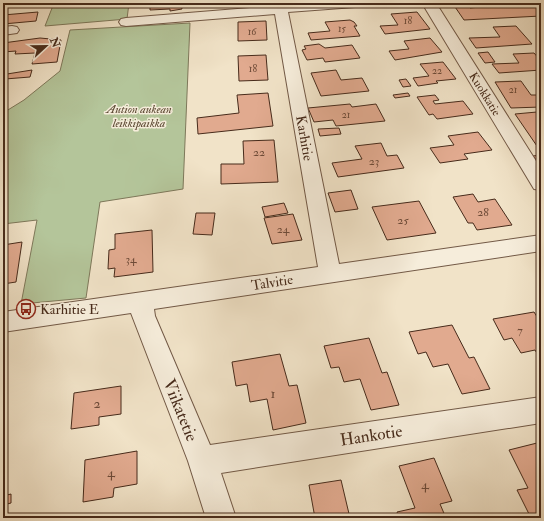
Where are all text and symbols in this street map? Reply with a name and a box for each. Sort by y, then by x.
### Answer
house number: 18 [404,15,412,27]
house number: 15 [338,23,347,35]
north arrow [26,26,66,66]
house number: 16 [248,26,257,38]
text: N [47,35,63,51]
house number: 18 [249,63,257,75]
house number: 22 [432,65,442,77]
street label: Kuokkatie [465,70,504,119]
house number: 21 [509,84,518,96]
park label: Aution aukean leikkipaikka [104,102,172,131]
house number: 21 [342,109,351,121]
street label: Karhitie [292,114,317,162]
house number: 22 [253,145,265,160]
house number: 23 [369,154,379,169]
house number: 28 [477,205,489,220]
house number: 25 [397,213,409,228]
house number: 24 [277,222,290,237]
house number: 34 [125,252,137,267]
street label: Talvitie [250,271,294,294]
bus stop icon: Karhitie E [15,298,37,320]
place label: Karhitie E [40,301,99,318]
house number: 7 [517,323,523,338]
street label: Viikatetie [159,376,203,445]
house number: 1 [271,385,276,402]
house number: 2 [93,395,101,412]
street label: Hankotie [338,420,404,451]
house number: 4 [107,464,116,481]
house number: 4 [421,476,430,493]

